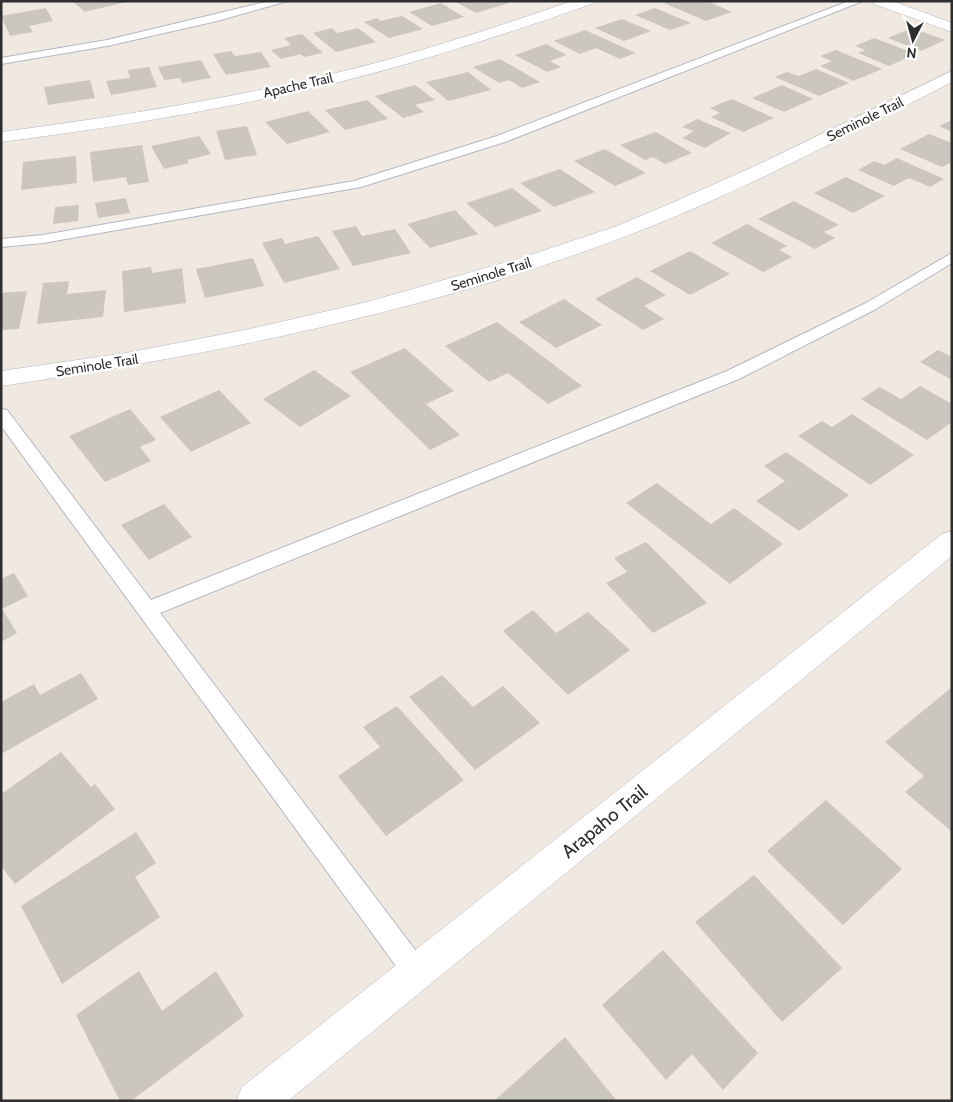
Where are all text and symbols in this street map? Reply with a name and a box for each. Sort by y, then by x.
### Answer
north arrow [888,15,938,65]
text: N [906,43,918,62]
street label: Apache Trail [261,68,335,102]
street label: Seminole Trail [824,92,907,145]
street label: Seminole Trail [449,253,534,295]
street label: Seminole Trail [54,349,140,380]
street label: Arapaho Trail [557,780,652,863]

